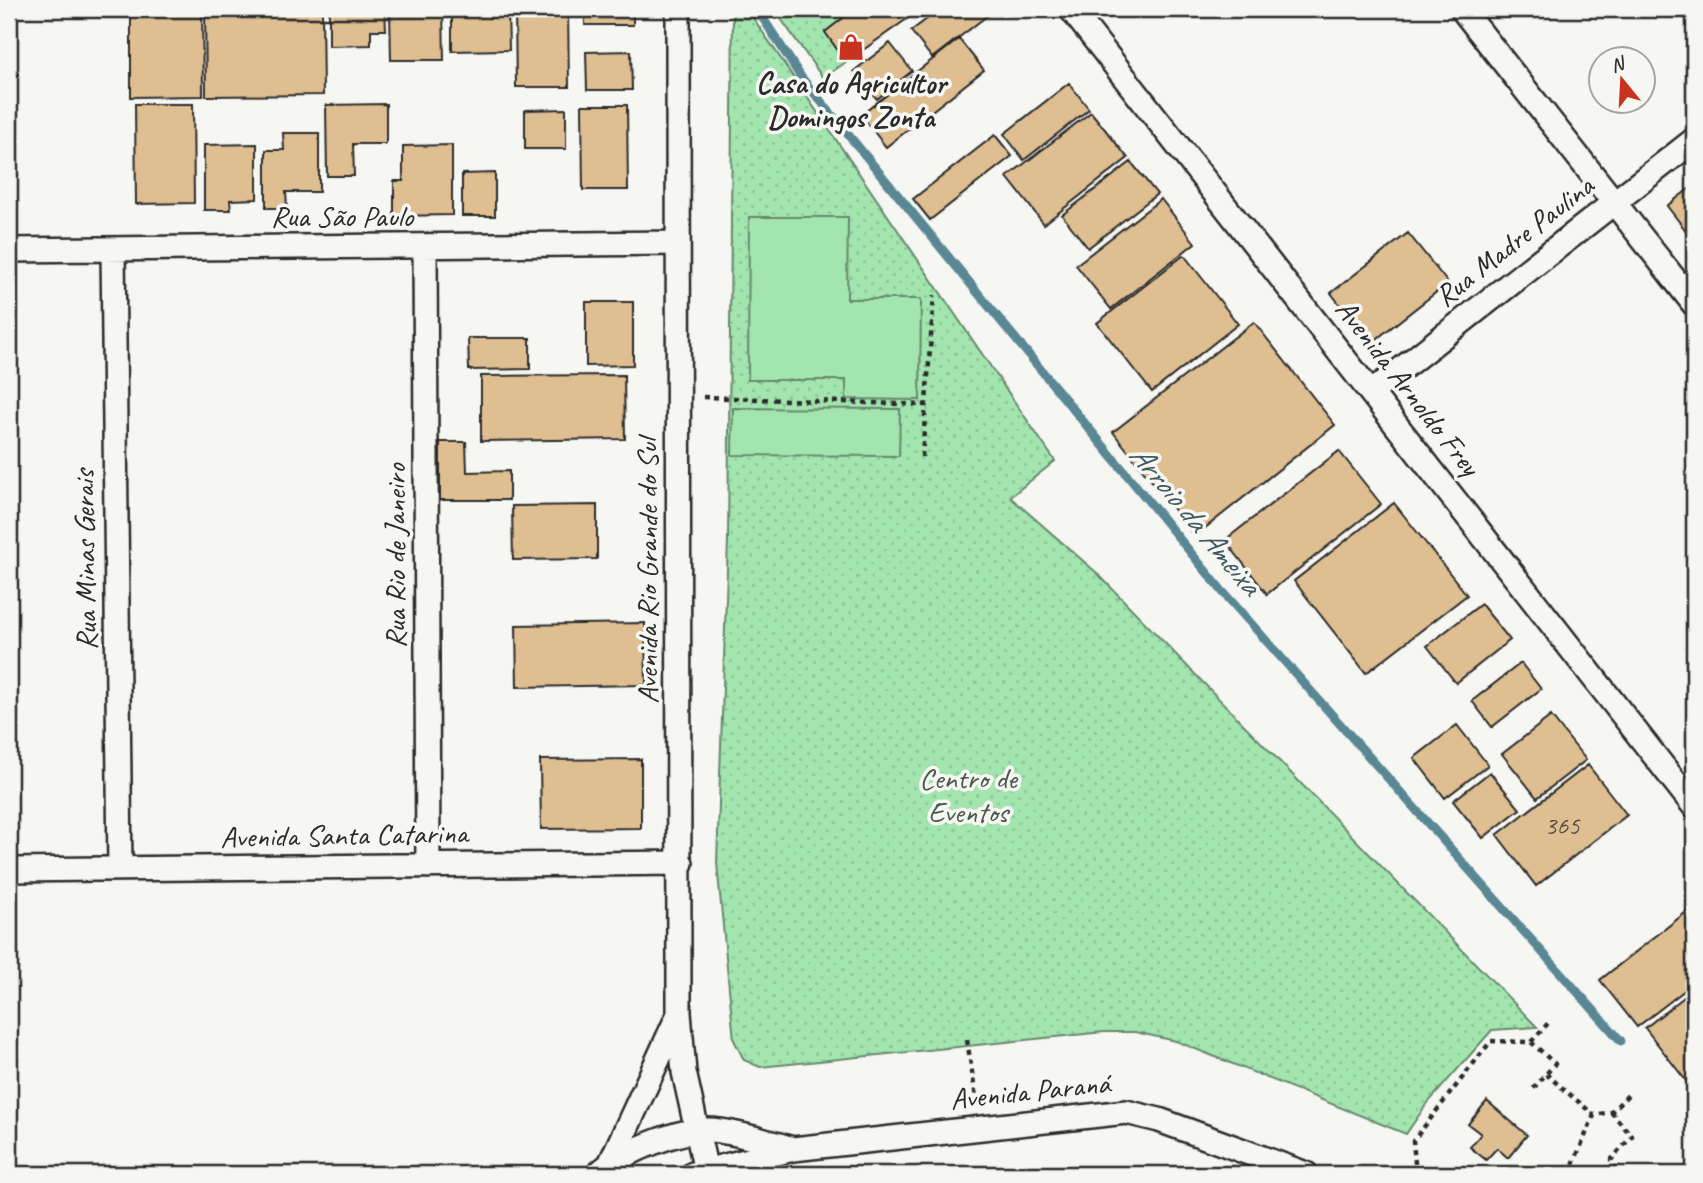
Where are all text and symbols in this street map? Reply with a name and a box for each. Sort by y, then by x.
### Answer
shop icon: Casa do Agricultor Domingos Zonta [836,32,866,62]
north arrow [1588,46,1658,116]
text: N [1608,51,1629,78]
place label: Casa do Agricultor Domingos Zonta [756,64,949,136]
street label: Rua Madre Paulina [1427,166,1603,315]
street label: Rua São Paulo [271,197,415,235]
street label: Avenida Arnoldo Frey [1327,291,1490,485]
street label: Avenida Rio Grande do Sul [628,433,666,704]
water label: Arroio da Ameixa [1121,435,1273,606]
street label: Rua Rio de Janeiro [376,462,414,648]
street label: Rua Minas Gerais [64,467,106,651]
park label: Centro de Eventos [919,759,1019,831]
house number: 365 [1544,809,1581,842]
street label: Avenida Santa Catarina [220,814,471,856]
street label: Avenida Paraná [948,1063,1115,1118]

